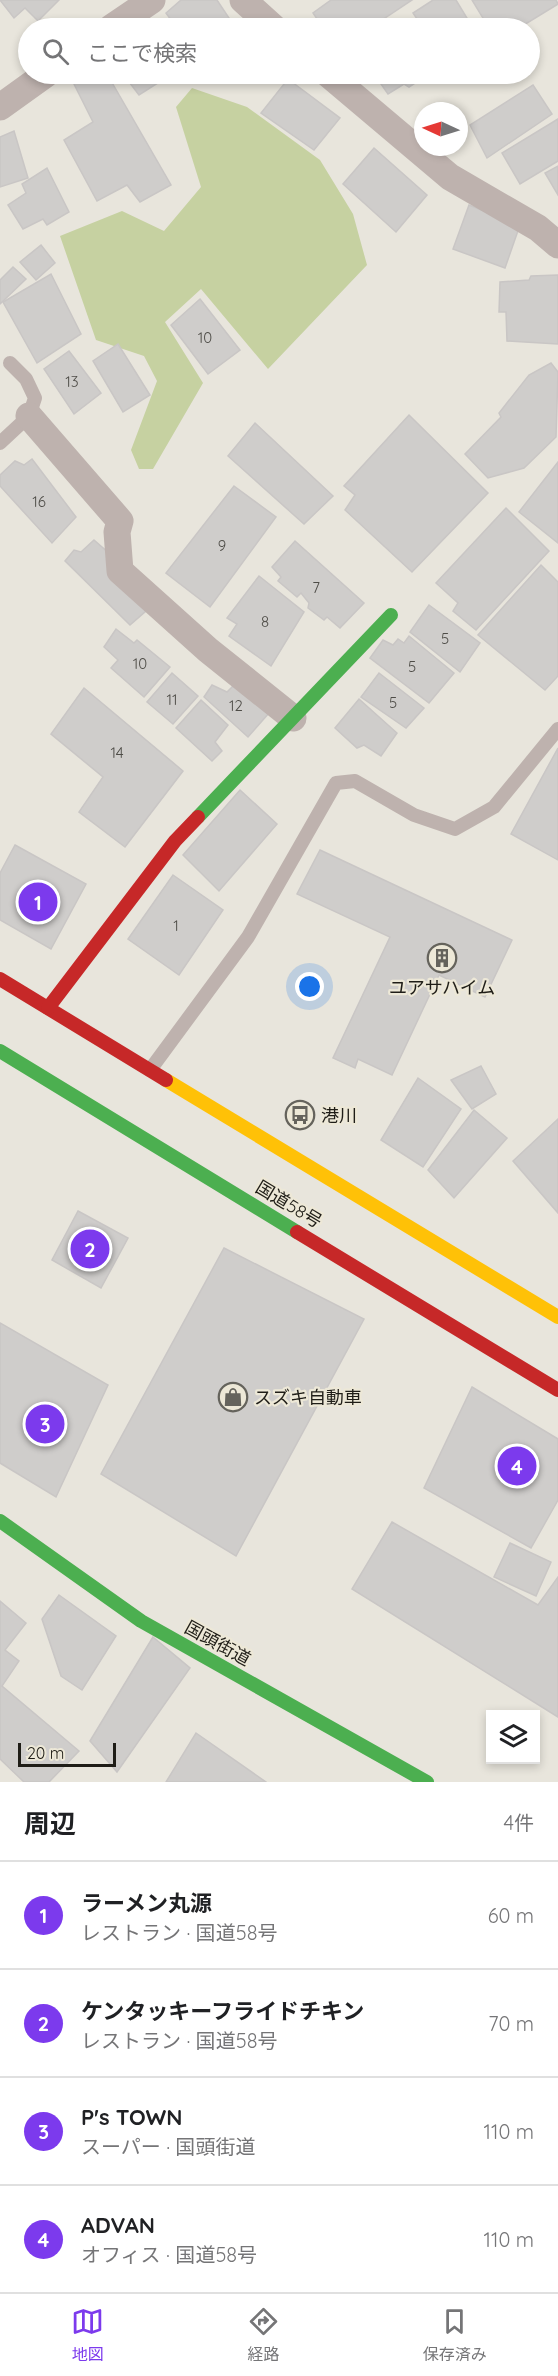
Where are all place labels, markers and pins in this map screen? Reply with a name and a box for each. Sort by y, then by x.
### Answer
pin: 1 [18,880,57,924]
building icon: ユアサハイム [426,942,458,974]
place label: ユアサハイム [389,976,495,999]
bus stop icon: 港川 [284,1099,316,1131]
place label: 港川 [321,1104,357,1127]
pin: 2 [70,1226,110,1272]
shop icon: スズキ自動車 [217,1381,249,1413]
place label: スズキ自動車 [254,1386,362,1409]
pin: 3 [26,1402,64,1446]
pin: 4 [498,1444,536,1488]

